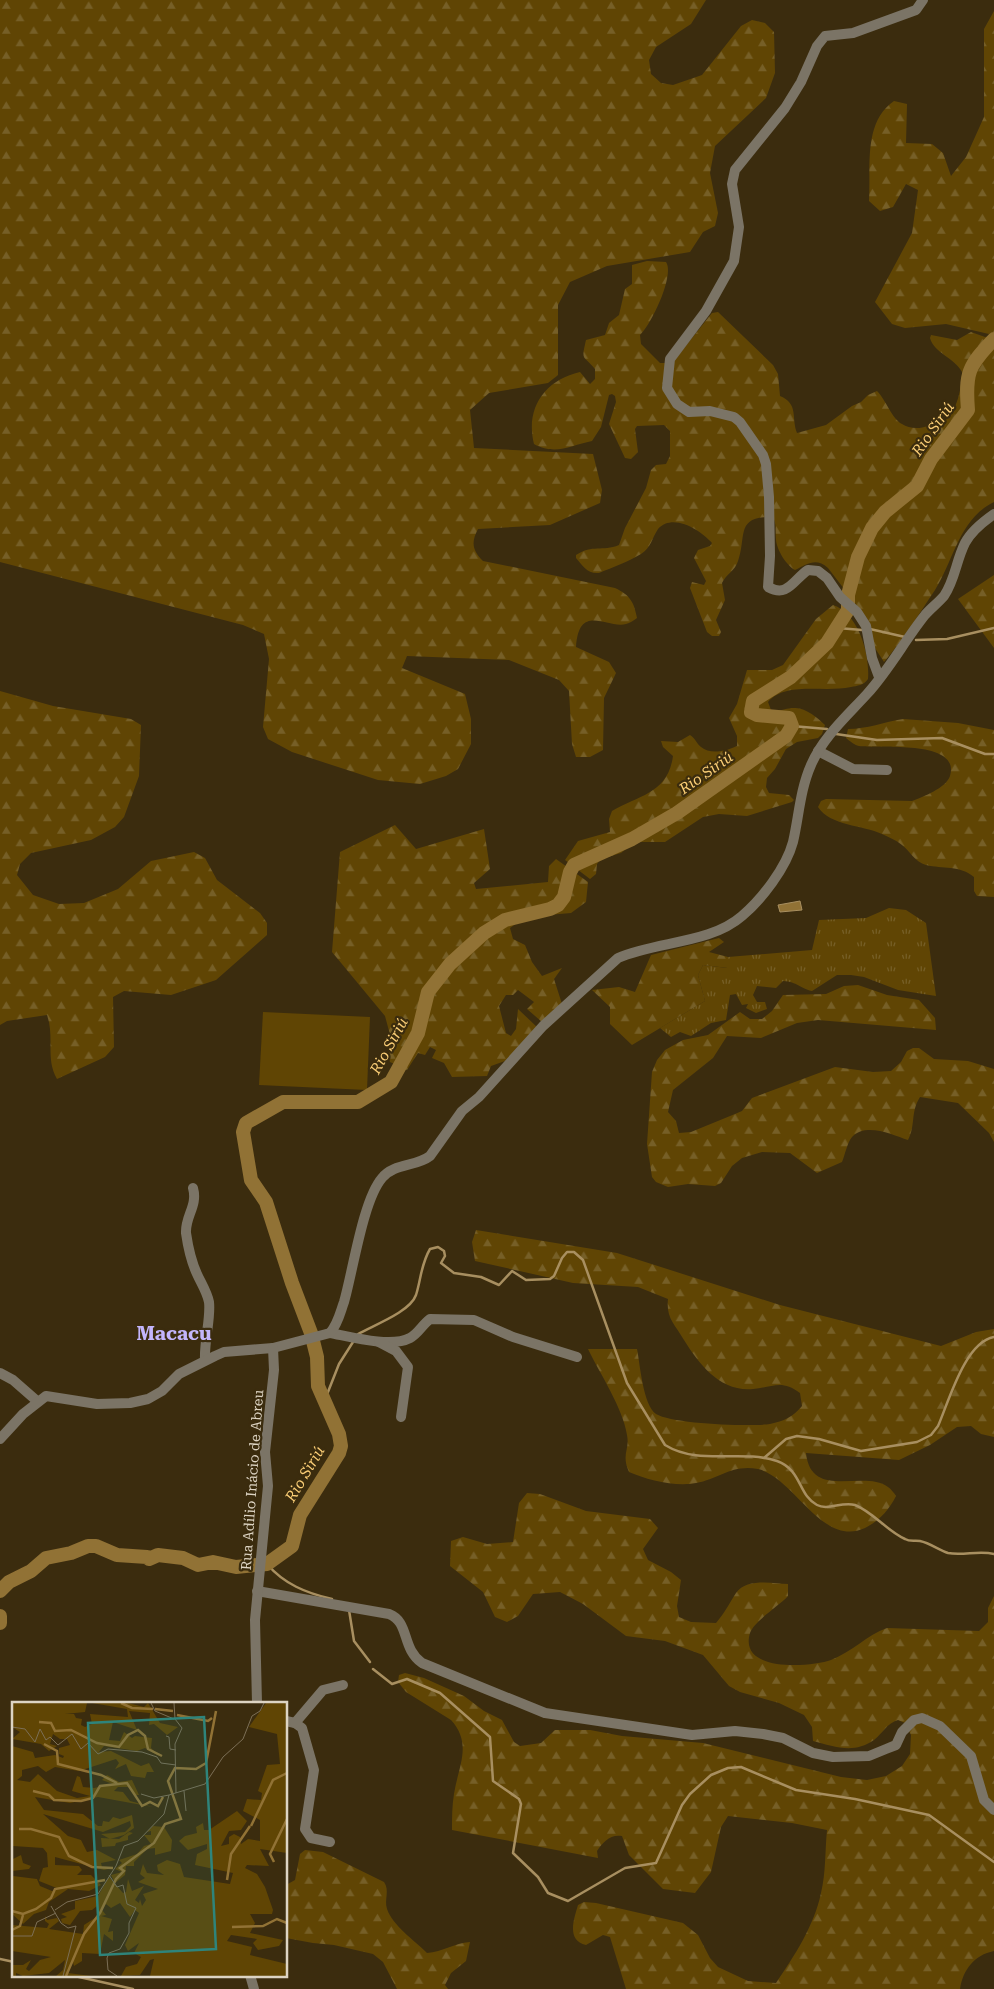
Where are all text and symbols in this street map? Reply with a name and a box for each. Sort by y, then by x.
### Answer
water label: Rio Siriú [907,399,958,460]
water label: Rio Siriú [675,748,736,799]
water label: Rio Siriú [366,1015,412,1078]
district label: Macacu [136,1322,212,1345]
street label: Rua Adílio Inácio de Abreu [238,1389,266,1571]
water label: Rio Siriú [281,1443,329,1506]
inset map [12,1702,288,1976]

